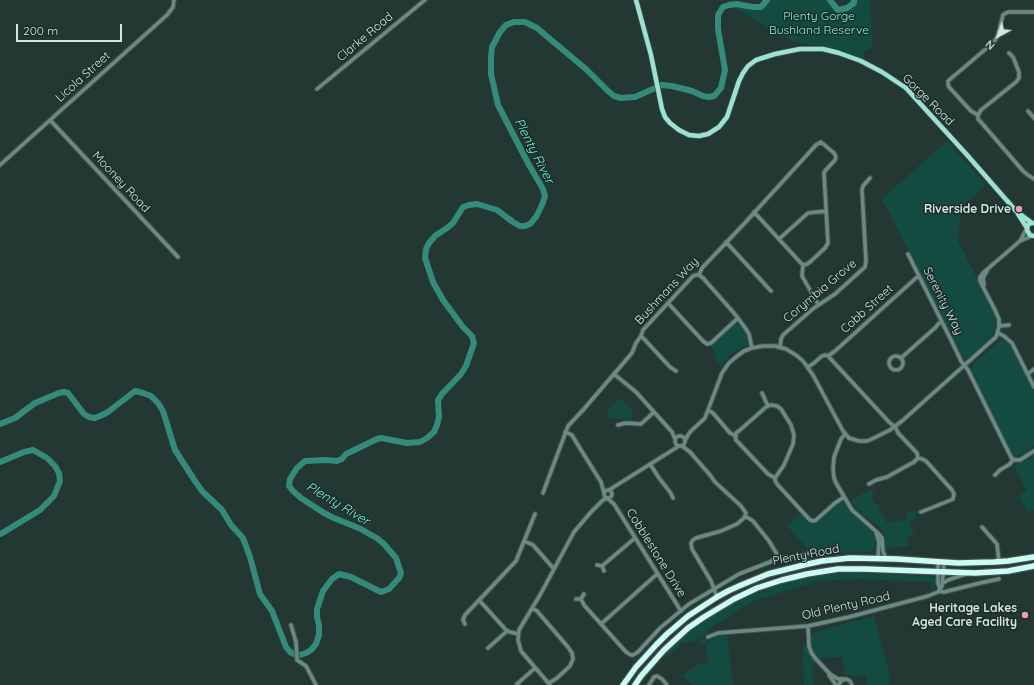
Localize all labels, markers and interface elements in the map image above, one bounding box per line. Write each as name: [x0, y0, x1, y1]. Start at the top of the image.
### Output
street label: Clarke Road: [334, 9, 396, 65]
park label: Plenty Gorge Bushland Reserve: [769, 9, 869, 37]
scale bar: [18, 16, 124, 42]
north arrow: [978, 16, 1018, 56]
text: 200 m: [23, 23, 58, 38]
text: N: [982, 37, 998, 53]
street label: Licola Street: [53, 49, 113, 105]
street label: Gorge Road: [899, 71, 957, 129]
water label: Plenty River: [511, 116, 557, 186]
street label: Mooney Road: [89, 149, 153, 215]
place label: Riverside Drive: [924, 202, 1011, 216]
marker: Riverside Drive: [1014, 204, 1024, 214]
street label: Bushmans Way: [632, 254, 702, 328]
street label: Corymbia Grove: [781, 256, 859, 326]
street label: Serenity Way: [920, 265, 966, 337]
street label: Cobb Street: [838, 282, 896, 336]
water label: Plenty River: [303, 479, 373, 529]
street label: Cobblestone Drive: [623, 506, 689, 600]
street label: Plenty Road: [772, 541, 840, 569]
street label: Old Plenty Road: [801, 589, 891, 623]
place label: Heritage Lakes Aged Care Facility: [912, 601, 1017, 629]
marker: Heritage Lakes Aged Care Facility: [1020, 610, 1030, 620]

